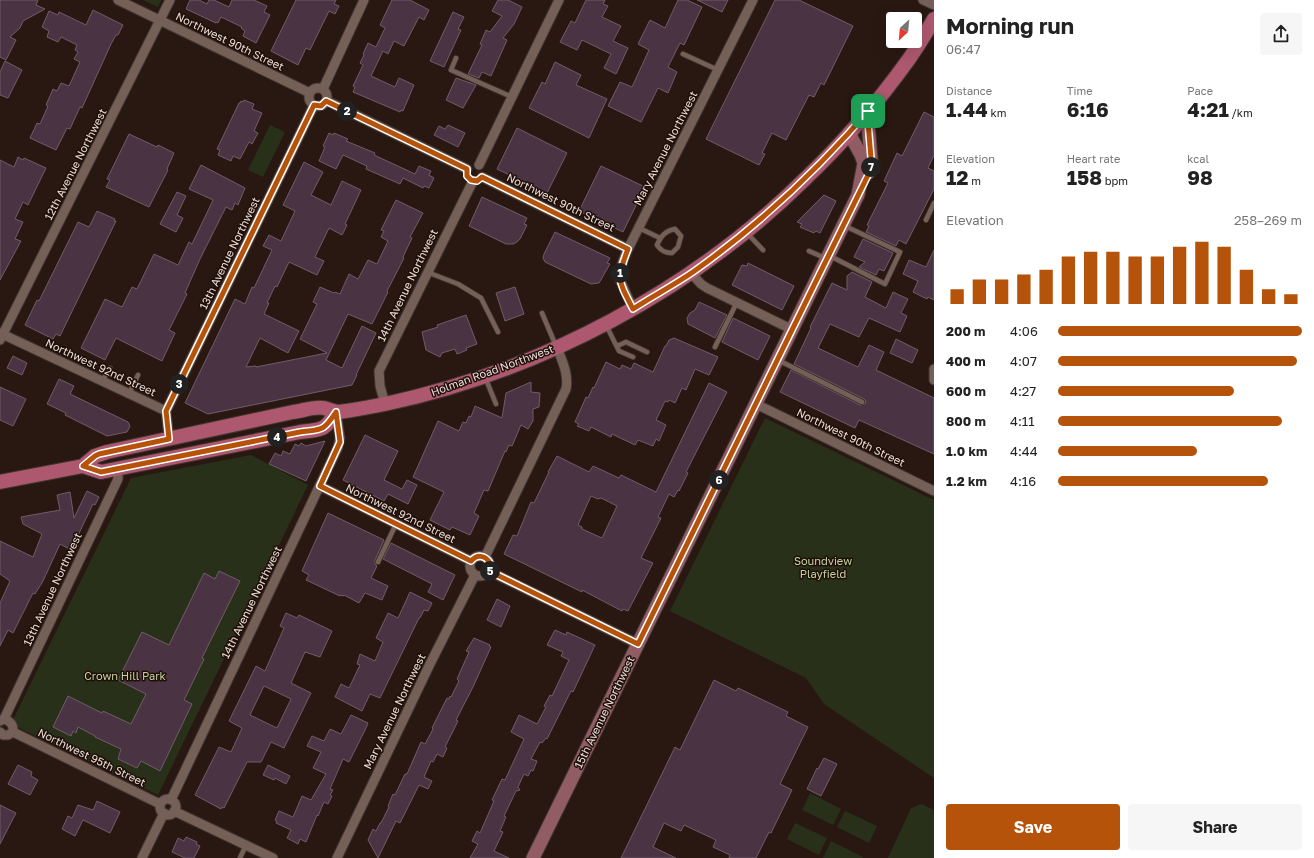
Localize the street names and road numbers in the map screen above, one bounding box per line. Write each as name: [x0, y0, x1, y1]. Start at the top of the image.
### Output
street label: Northwest 90th Street: [174, 9, 286, 73]
street label: Mary Avenue Northwest: [630, 89, 700, 207]
street label: 12th Avenue Northwest: [41, 106, 109, 222]
street label: Northwest 90th Street: [505, 170, 617, 234]
street label: 13th Avenue Northwest: [196, 195, 262, 311]
street label: 14th Avenue Northwest: [374, 227, 440, 343]
street label: Northwest 92nd Street: [44, 336, 158, 398]
street label: Holman Road Northwest: [429, 342, 555, 398]
street label: Northwest 90th Street: [795, 405, 907, 469]
street label: Northwest 92nd Street: [344, 481, 458, 545]
street label: 13th Avenue Northwest: [20, 530, 84, 648]
street label: 14th Avenue Northwest: [218, 544, 284, 660]
street label: Mary Avenue Northwest: [360, 651, 428, 771]
street label: 15th Avenue Northwest: [571, 654, 637, 770]
street label: Northwest 95th Street: [36, 725, 148, 789]

